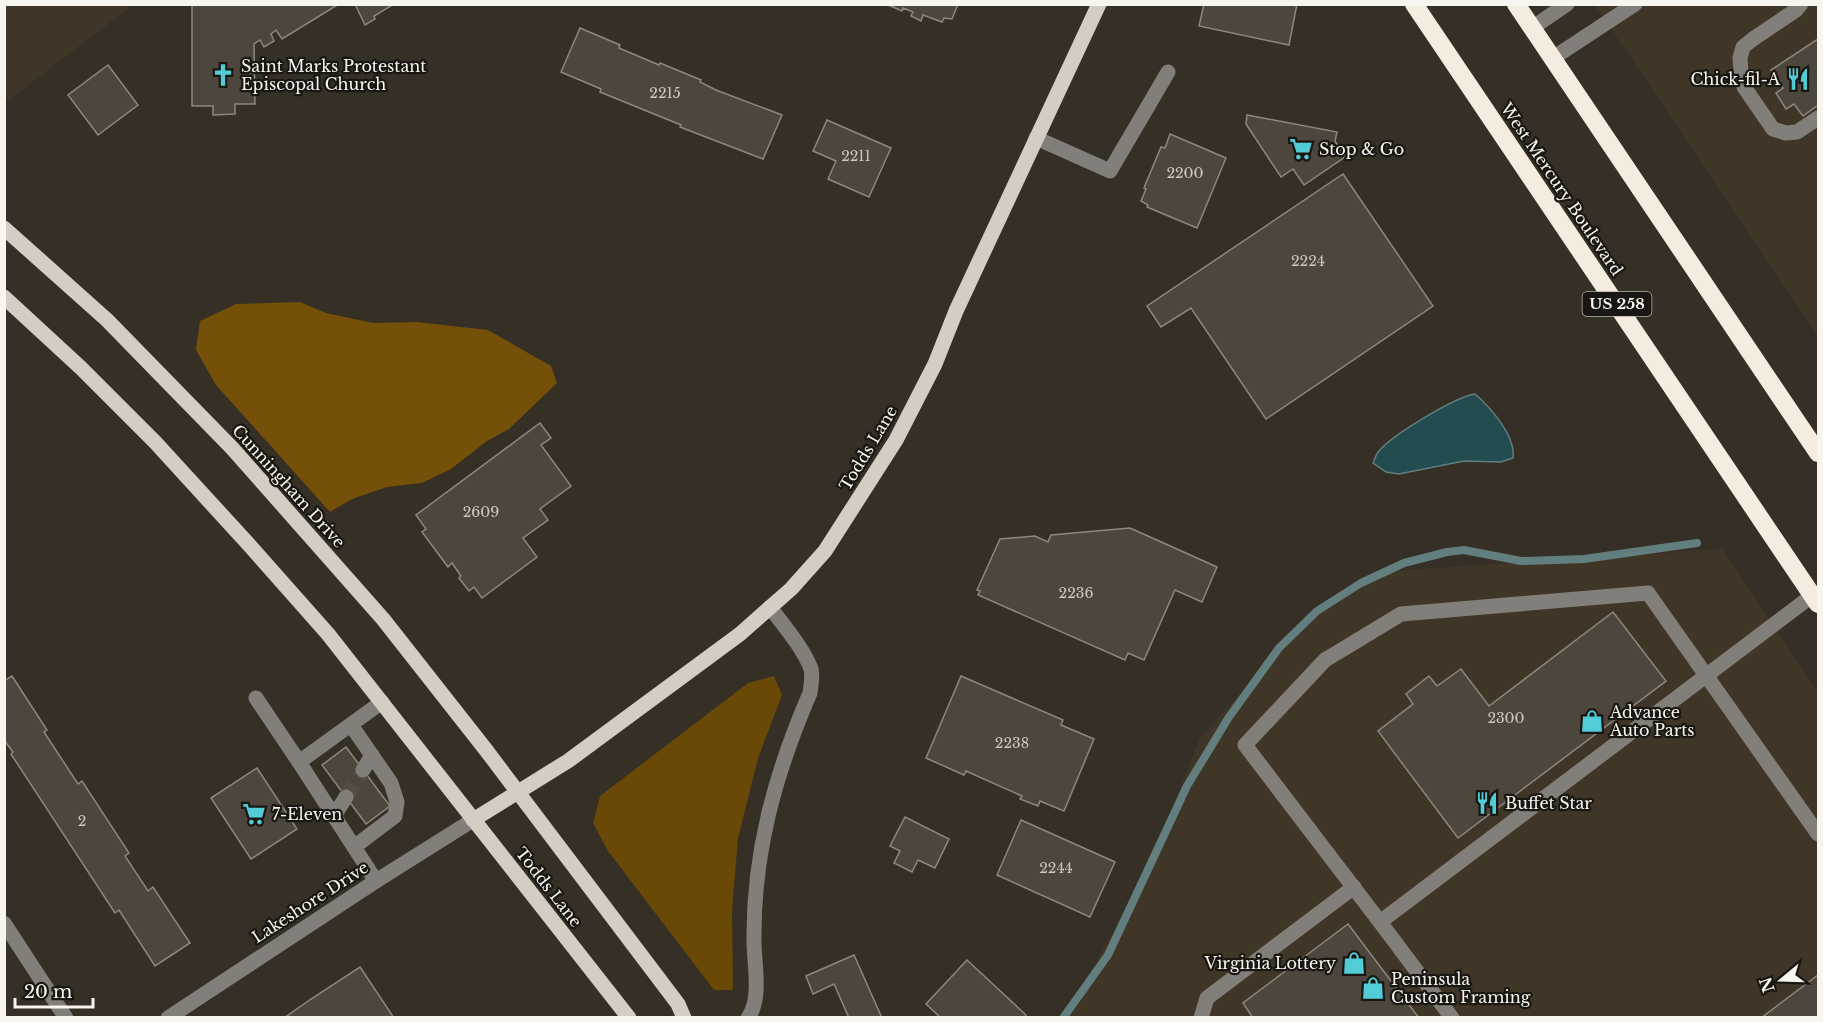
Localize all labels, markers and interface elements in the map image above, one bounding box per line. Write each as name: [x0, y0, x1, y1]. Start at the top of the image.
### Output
place label: Saint Marks Protestant Episcopal Church: [241, 56, 426, 94]
church icon: Saint Marks Protestant Episcopal Church: [210, 62, 236, 88]
restaurant icon: Chick-fil-A: [1785, 66, 1811, 92]
place label: Chick-fil-A: [1690, 69, 1781, 89]
house number: 2215: [649, 84, 681, 102]
street label: West Mercury Boulevard: [1496, 98, 1627, 279]
supermarket icon: Stop & Go: [1288, 136, 1314, 162]
place label: Stop & Go: [1319, 139, 1404, 159]
house number: 2211: [841, 147, 871, 165]
house number: 2200: [1166, 164, 1204, 182]
house number: 2224: [1291, 252, 1325, 270]
road number: US 258: [1582, 292, 1652, 316]
street label: Todds Lane: [835, 402, 901, 494]
street label: Cunningham Drive: [228, 420, 350, 552]
house number: 2609: [463, 503, 499, 521]
house number: 2236: [1059, 584, 1093, 602]
place label: Advance Auto Parts: [1609, 702, 1695, 740]
shop icon: Advance Auto Parts: [1579, 708, 1605, 734]
house number: 2300: [1487, 709, 1525, 727]
house number: 2238: [995, 734, 1029, 752]
restaurant icon: Buffet Star: [1474, 790, 1500, 816]
place label: Buffet Star: [1505, 793, 1592, 813]
supermarket icon: 7-Eleven: [241, 801, 267, 827]
place label: 7-Eleven: [272, 804, 342, 824]
house number: 2: [78, 812, 86, 830]
street label: Todds Lane: [512, 843, 586, 931]
street label: Lakeshore Drive: [248, 857, 372, 947]
house number: 2244: [1039, 859, 1073, 877]
shop icon: Virginia Lottery: [1341, 950, 1367, 976]
north arrow: [1751, 950, 1811, 1010]
place label: Virginia Lottery: [1203, 953, 1337, 973]
place label: Peninsula Custom Framing: [1391, 969, 1531, 1007]
scale bar: [15, 971, 93, 1009]
shop icon: Peninsula Custom Framing: [1360, 975, 1386, 1001]
text: N: [1755, 975, 1779, 995]
text: 20 m: [24, 981, 72, 1003]

